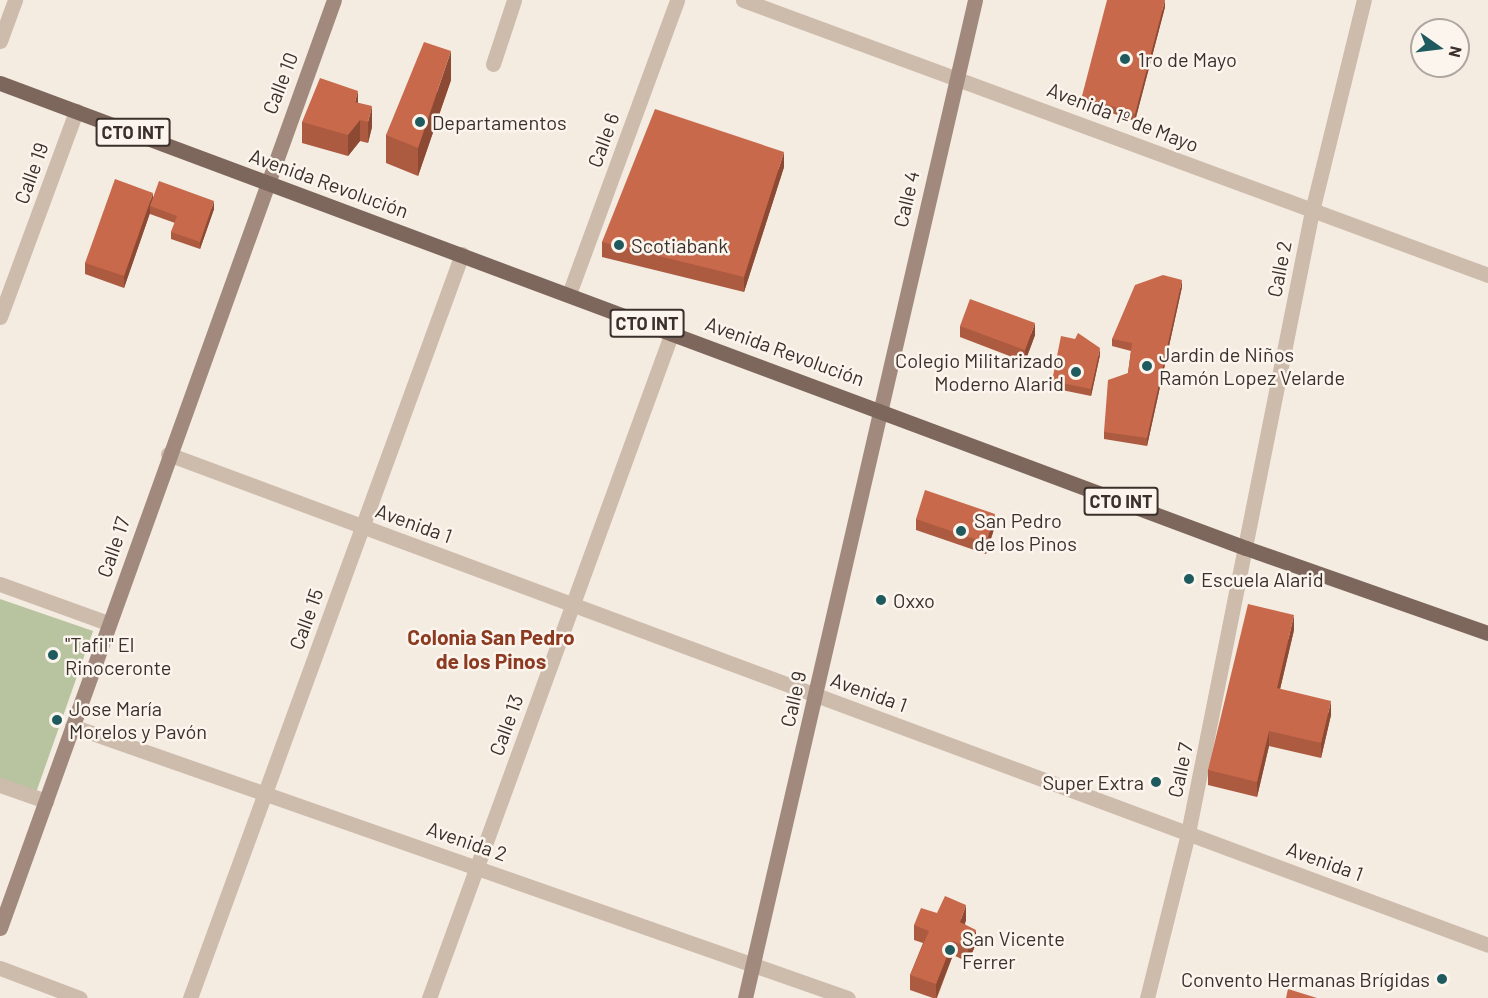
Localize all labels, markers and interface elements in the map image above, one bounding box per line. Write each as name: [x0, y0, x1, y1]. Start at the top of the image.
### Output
north arrow: [1410, 18, 1470, 78]
text: N: [1446, 45, 1467, 59]
place label: 1ro de Mayo: [1138, 47, 1237, 71]
street label: Calle 10: [257, 49, 303, 117]
marker: 1ro de Mayo: [1116, 50, 1134, 68]
street label: Avenida 1º de Mayo: [1044, 77, 1202, 157]
street label: Calle 6: [582, 109, 624, 171]
place label: Departamentos: [432, 110, 567, 134]
marker: Departamentos: [413, 115, 427, 129]
road number: CTO INT: [96, 117, 170, 147]
street label: Calle 19: [9, 139, 53, 207]
street label: Avenida Revolución: [246, 143, 412, 223]
street label: Calle 4: [888, 168, 924, 230]
place label: Scotiabank: [631, 233, 728, 257]
marker: Scotiabank: [612, 238, 626, 252]
street label: Calle 2: [1262, 239, 1296, 299]
road number: CTO INT: [610, 308, 684, 338]
street label: Avenida Revolución: [702, 311, 868, 391]
place label: Jardin de Niños Ramón Lopez Velarde: [1159, 342, 1345, 389]
place label: Colegio Militarizado Moderno Alarid: [895, 348, 1064, 395]
marker: Jardin de Niños Ramón Lopez Velarde: [1140, 359, 1154, 373]
marker: Colegio Militarizado Moderno Alarid: [1069, 365, 1083, 379]
road number: CTO INT: [1084, 486, 1158, 516]
street label: Avenida 1: [373, 498, 455, 548]
place label: San Pedro de los Pinos: [974, 508, 1077, 555]
street label: Calle 17: [91, 514, 135, 580]
marker: San Pedro de los Pinos: [952, 522, 970, 540]
place label: Escuela Alarid: [1201, 567, 1324, 591]
marker: Escuela Alarid: [1182, 572, 1196, 586]
street label: Calle 15: [284, 585, 328, 653]
place label: Oxxo: [893, 588, 935, 612]
marker: Oxxo: [874, 593, 888, 607]
district label: Colonia San Pedro de los Pinos: [407, 624, 575, 674]
place label: "Tafil" El Rinoceronte: [65, 632, 171, 679]
marker: "Tafil" El Rinoceronte: [46, 648, 60, 662]
street label: Avenida 1: [828, 667, 910, 717]
street label: Calle 9: [775, 669, 811, 729]
street label: Calle 13: [484, 691, 528, 759]
place label: Jose María Morelos y Pavón: [69, 696, 207, 743]
marker: Jose María Morelos y Pavón: [50, 713, 64, 727]
street label: Calle 7: [1162, 740, 1198, 800]
place label: Super Extra: [1042, 770, 1144, 794]
marker: Super Extra: [1149, 775, 1163, 789]
street label: Avenida 2: [424, 816, 510, 866]
street label: Avenida 1: [1284, 836, 1366, 886]
place label: San Vicente Ferrer: [962, 927, 1065, 974]
marker: San Vicente Ferrer: [943, 943, 957, 957]
place label: Convento Hermanas Brígidas: [1181, 967, 1430, 991]
marker: Convento Hermanas Brígidas: [1435, 972, 1449, 986]

